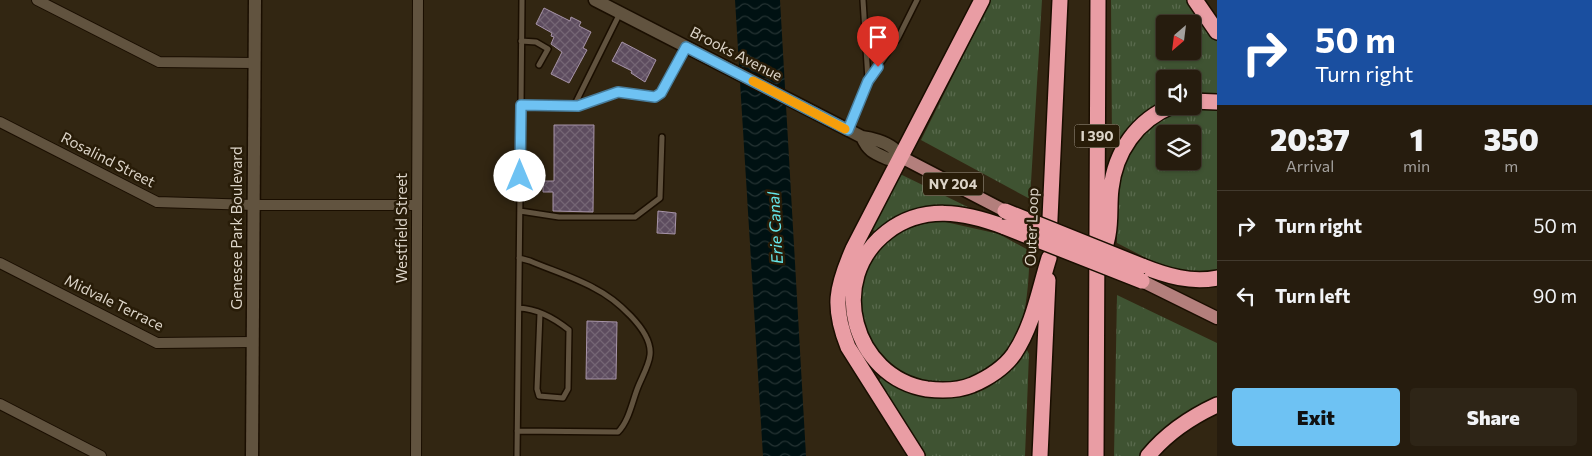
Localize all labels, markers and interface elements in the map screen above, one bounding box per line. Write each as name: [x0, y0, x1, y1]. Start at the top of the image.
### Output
north arrow: [1156, 15, 1201, 60]
map controls: [1156, 15, 1201, 170]
pin: [857, 16, 899, 67]
text: 50 m: [1315, 17, 1396, 60]
icon: right: [1232, 20, 1297, 85]
street label: Brooks Avenue: [687, 22, 786, 84]
icon: arrive: [864, 23, 892, 51]
text: Turn right: [1315, 60, 1413, 87]
button: sound: [1156, 70, 1201, 115]
text: 20:37: [1270, 120, 1350, 157]
text: 1: [1410, 120, 1424, 157]
text: 350: [1483, 120, 1539, 157]
road number: I 390: [1074, 124, 1120, 148]
button: layers: [1156, 125, 1201, 170]
street label: Rosalind Street: [58, 128, 159, 191]
street label: Genesee Park Boulevard: [227, 146, 245, 310]
position arrow: [493, 149, 545, 201]
text: Arrival: [1286, 156, 1334, 175]
text: min: [1403, 156, 1430, 175]
text: m: [1504, 156, 1518, 175]
road number: NY 204: [923, 172, 983, 195]
street label: Westfield Street: [392, 173, 410, 283]
street label: Outer Loop: [1021, 187, 1041, 267]
water label: Erie Canal: [763, 190, 786, 265]
icon: right: [1232, 212, 1260, 240]
text: Turn right: [1275, 214, 1362, 237]
text: 50 m: [1533, 214, 1577, 237]
street label: Midvale Terrace: [62, 270, 167, 334]
icon: left: [1232, 282, 1260, 310]
text: Turn left: [1275, 284, 1350, 307]
text: 90 m: [1533, 284, 1577, 307]
button: Exit: [1232, 388, 1400, 446]
button: Share: [1410, 388, 1577, 446]

